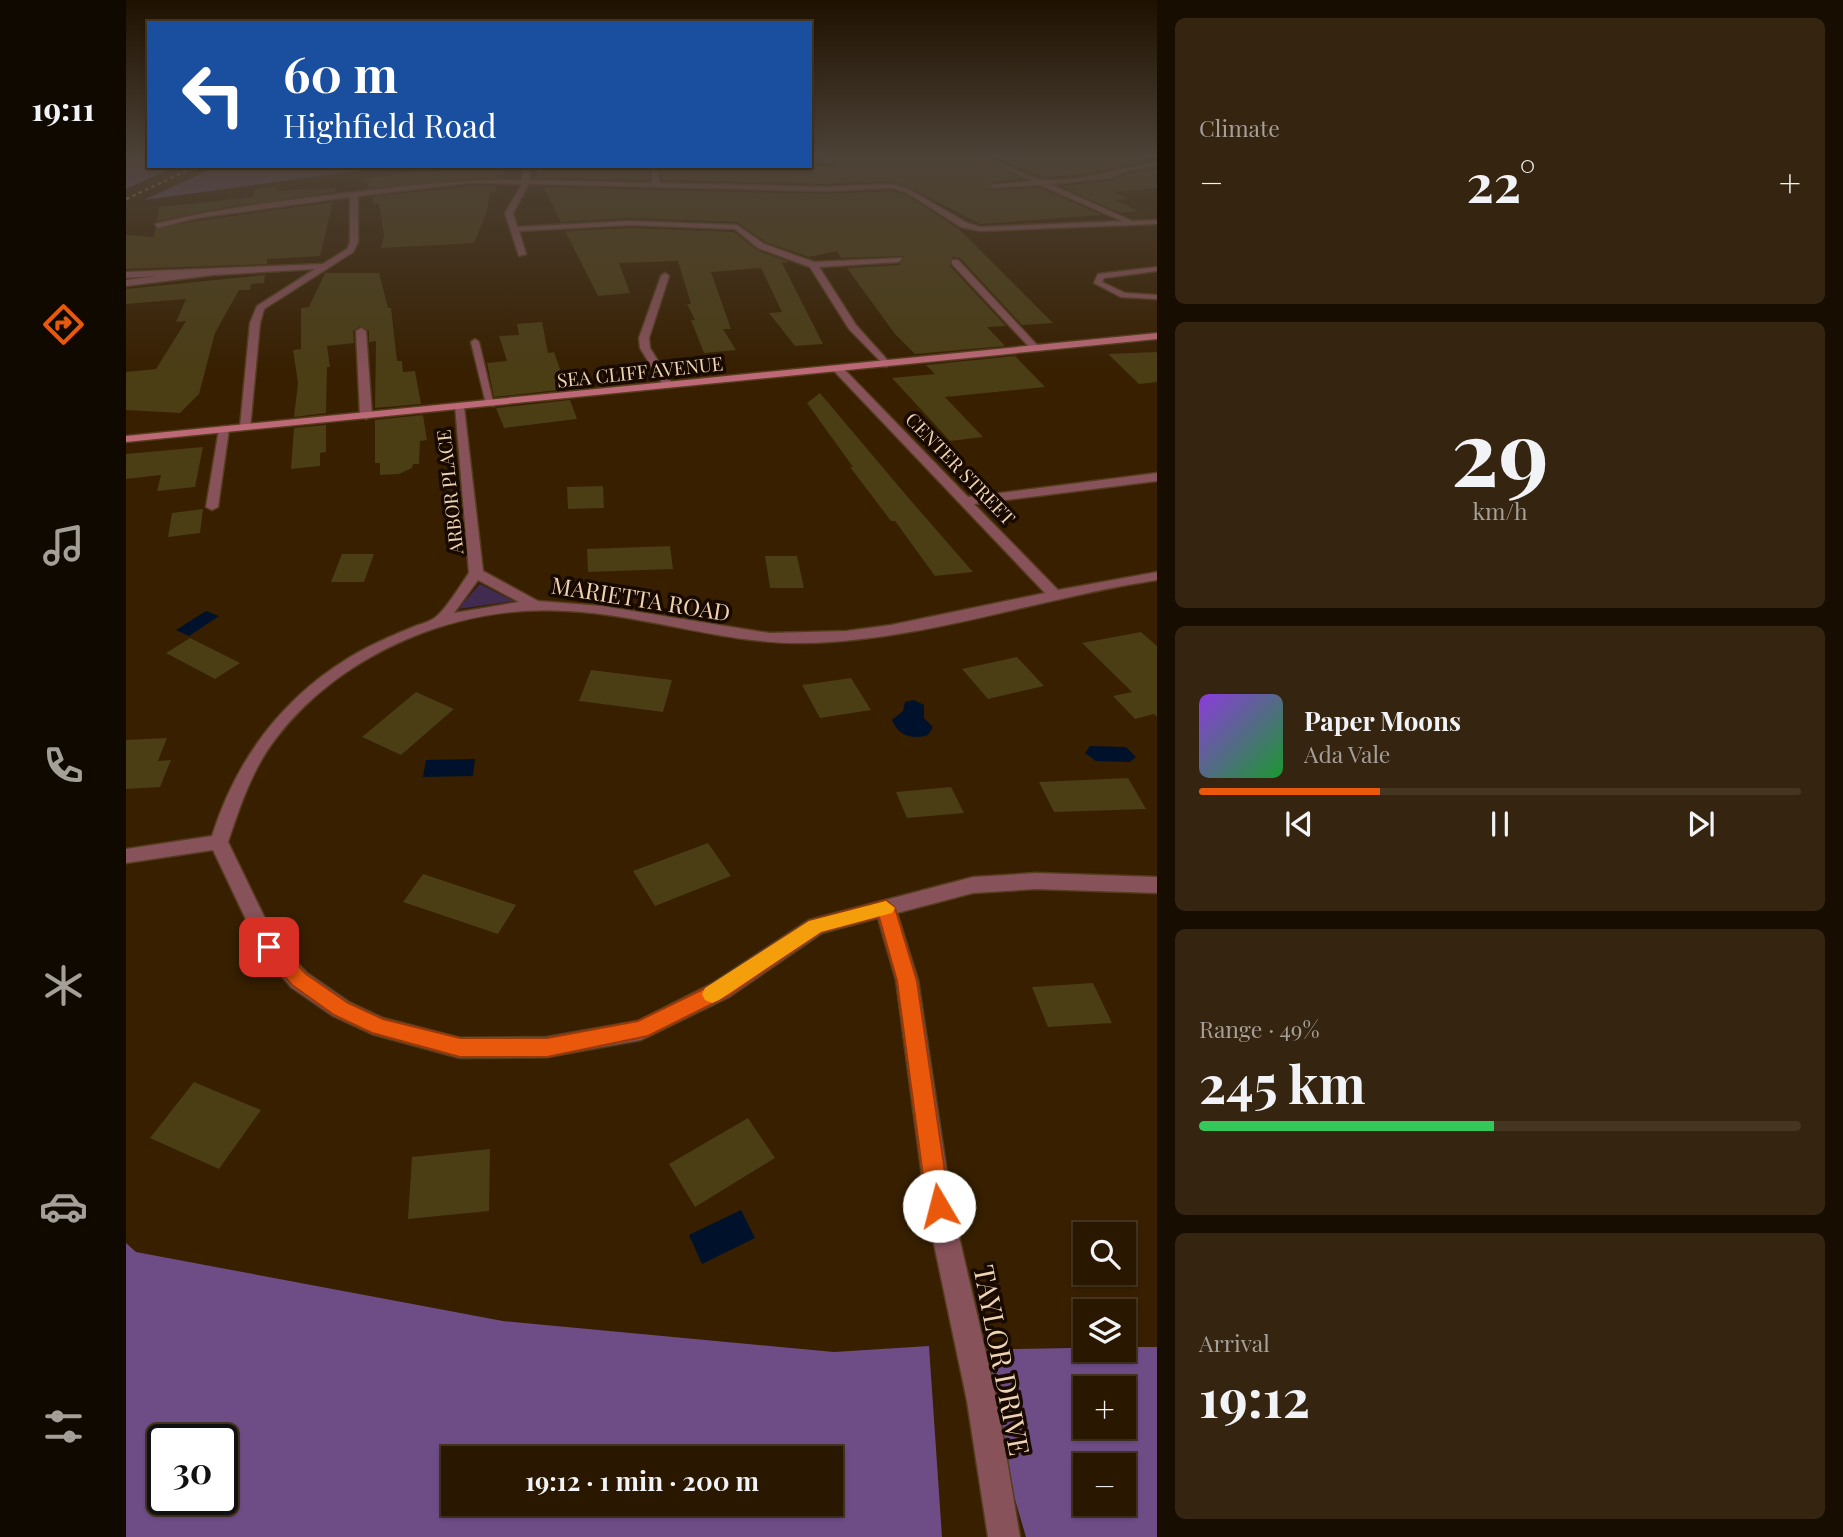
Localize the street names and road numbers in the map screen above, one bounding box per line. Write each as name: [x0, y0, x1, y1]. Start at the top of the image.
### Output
street label: SEA CLIFF AVENUE: [556, 349, 724, 393]
street label: CENTER STREET: [900, 406, 1022, 530]
street label: ARBOR PLACE: [430, 428, 469, 557]
street label: MARIETTA ROAD: [549, 569, 733, 627]
street label: TAYLOR DRIVE: [966, 1262, 1040, 1458]

